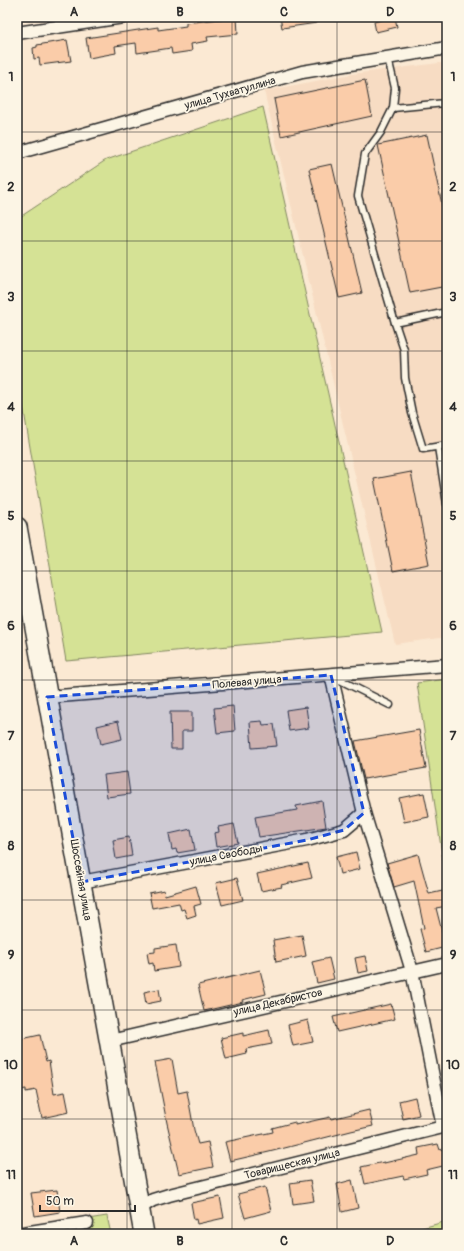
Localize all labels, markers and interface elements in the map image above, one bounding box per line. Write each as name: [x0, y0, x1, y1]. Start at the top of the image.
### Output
text: A: [70, 4, 79, 20]
text: B: [176, 4, 184, 20]
text: C: [280, 4, 288, 20]
text: D: [386, 4, 394, 20]
text: 1: [8, 69, 14, 85]
text: 1: [450, 69, 456, 85]
street label: улица Тухватуллина: [182, 74, 277, 112]
text: 2: [7, 179, 15, 195]
text: 2: [449, 179, 457, 195]
text: 3: [7, 289, 15, 305]
text: 3: [449, 289, 457, 305]
text: 4: [7, 399, 15, 415]
text: 4: [449, 399, 457, 415]
text: 5: [7, 508, 15, 524]
text: 5: [449, 508, 457, 524]
text: 6: [7, 618, 15, 634]
text: 6: [449, 618, 457, 634]
street label: Полевая улица: [212, 673, 282, 691]
text: 7: [8, 728, 15, 744]
text: 7: [450, 728, 457, 744]
text: 8: [8, 838, 15, 854]
street label: Шоссейная улица: [67, 838, 95, 922]
text: 8: [450, 838, 457, 854]
street label: улица Свободы: [188, 842, 263, 869]
text: 9: [8, 947, 15, 963]
text: 9: [450, 947, 457, 963]
street label: улица Декабристов: [231, 985, 324, 1019]
text: 10: [4, 1057, 18, 1073]
text: 10: [446, 1057, 460, 1073]
street label: Товарищеская улица: [243, 1146, 341, 1182]
text: 11: [6, 1167, 16, 1183]
text: 11: [448, 1167, 458, 1183]
scale bar: [40, 1187, 135, 1213]
text: 50 m: [46, 1194, 74, 1209]
text: A: [70, 1233, 79, 1249]
text: B: [176, 1233, 184, 1249]
text: C: [280, 1233, 288, 1249]
text: D: [386, 1233, 394, 1249]

